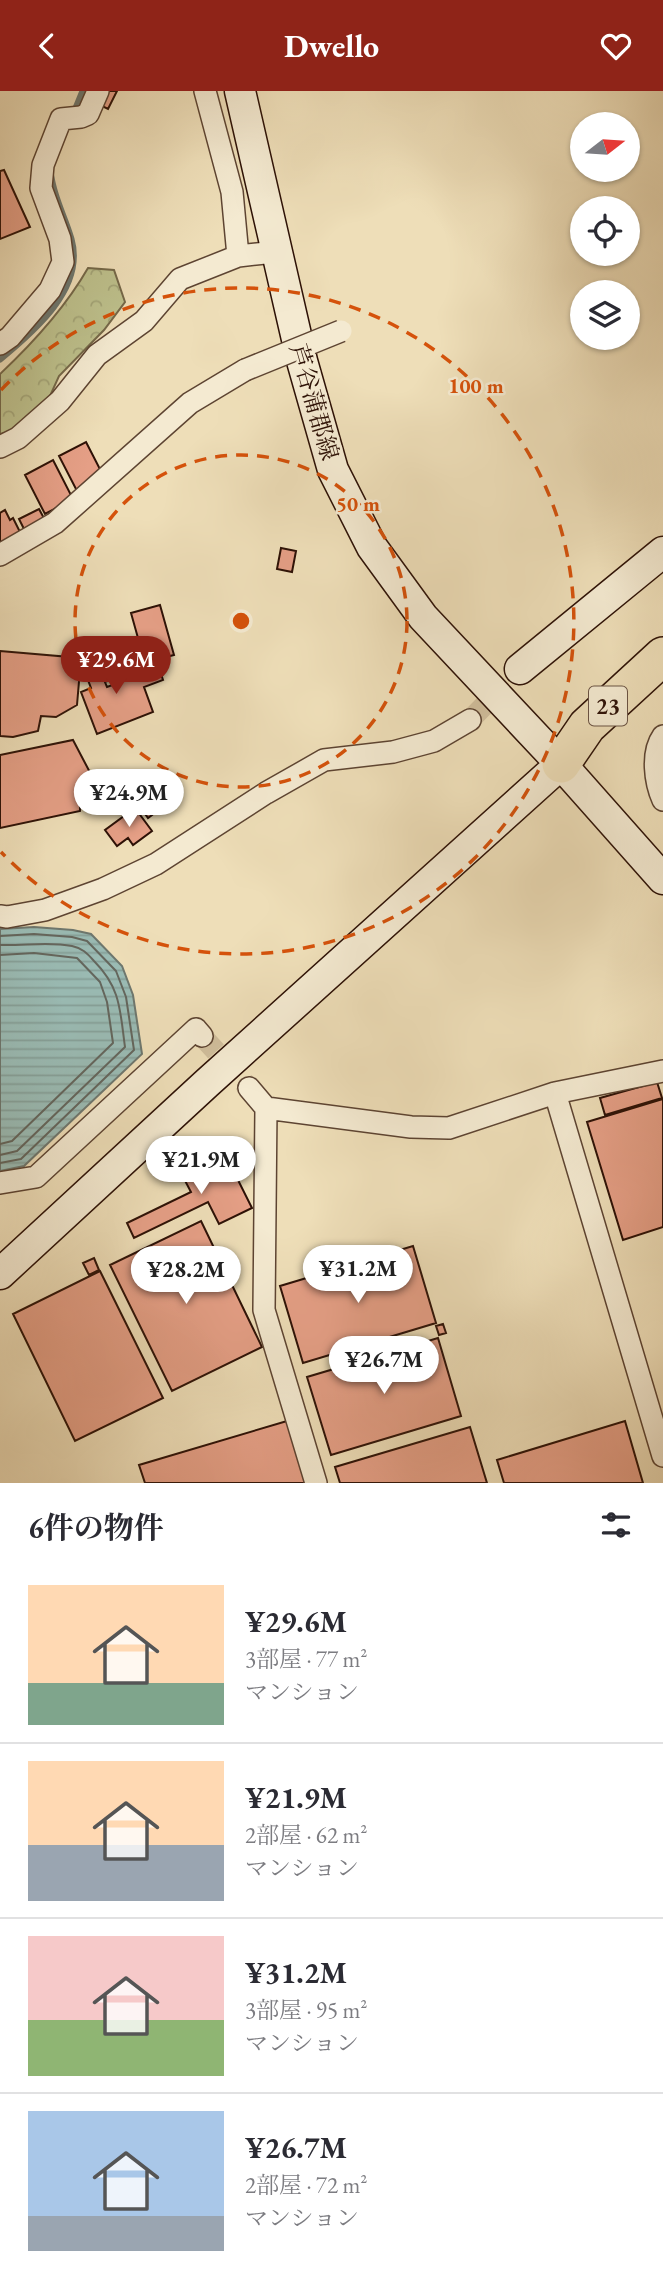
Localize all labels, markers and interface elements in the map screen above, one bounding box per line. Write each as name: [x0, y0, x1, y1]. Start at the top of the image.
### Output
text: Dwello: [284, 25, 379, 67]
icon: back: [28, 27, 66, 65]
icon: heart: [597, 27, 635, 65]
north arrow: [570, 112, 640, 182]
map controls: [570, 112, 640, 350]
button: locate: [570, 196, 640, 266]
button: layers: [570, 280, 640, 350]
street label: 芦谷蒲郡線: [283, 340, 346, 464]
text: 100 m: [448, 372, 504, 399]
text: 50 m: [336, 490, 380, 517]
centre of rings: [229, 609, 253, 633]
pin: ¥29.6M: [59, 637, 173, 696]
text: ¥29.6M: [77, 644, 155, 674]
road number: 23: [589, 687, 627, 726]
pin: ¥24.9M: [72, 769, 186, 829]
text: ¥24.9M: [90, 777, 168, 807]
pin: ¥21.9M: [144, 1137, 258, 1196]
text: ¥21.9M: [162, 1144, 240, 1174]
pin: ¥31.2M: [301, 1245, 415, 1305]
pin: ¥28.2M: [129, 1247, 243, 1306]
text: ¥31.2M: [319, 1253, 397, 1283]
text: ¥28.2M: [147, 1254, 225, 1284]
pin: ¥26.7M: [327, 1337, 441, 1396]
text: ¥26.7M: [345, 1344, 423, 1374]
icon: filters: [597, 1506, 635, 1544]
text: 6件の物件: [28, 1508, 164, 1547]
text: ¥29.6M: [245, 1602, 347, 1641]
icon: home: [84, 1613, 168, 1697]
text: 3部屋 · 77 m²: [245, 1644, 367, 1674]
text: マンション: [245, 1677, 359, 1707]
text: ¥21.9M: [245, 1778, 347, 1817]
icon: home: [84, 1789, 168, 1873]
text: 2部屋 · 62 m²: [245, 1820, 367, 1850]
text: マンション: [245, 1853, 359, 1883]
text: ¥31.2M: [245, 1953, 347, 1992]
icon: home: [84, 1964, 168, 2048]
text: 3部屋 · 95 m²: [245, 1995, 367, 2025]
text: マンション: [245, 2028, 359, 2058]
text: ¥26.7M: [245, 2128, 347, 2167]
icon: home: [84, 2139, 168, 2223]
text: 2部屋 · 72 m²: [245, 2170, 367, 2200]
text: マンション: [245, 2203, 359, 2233]

